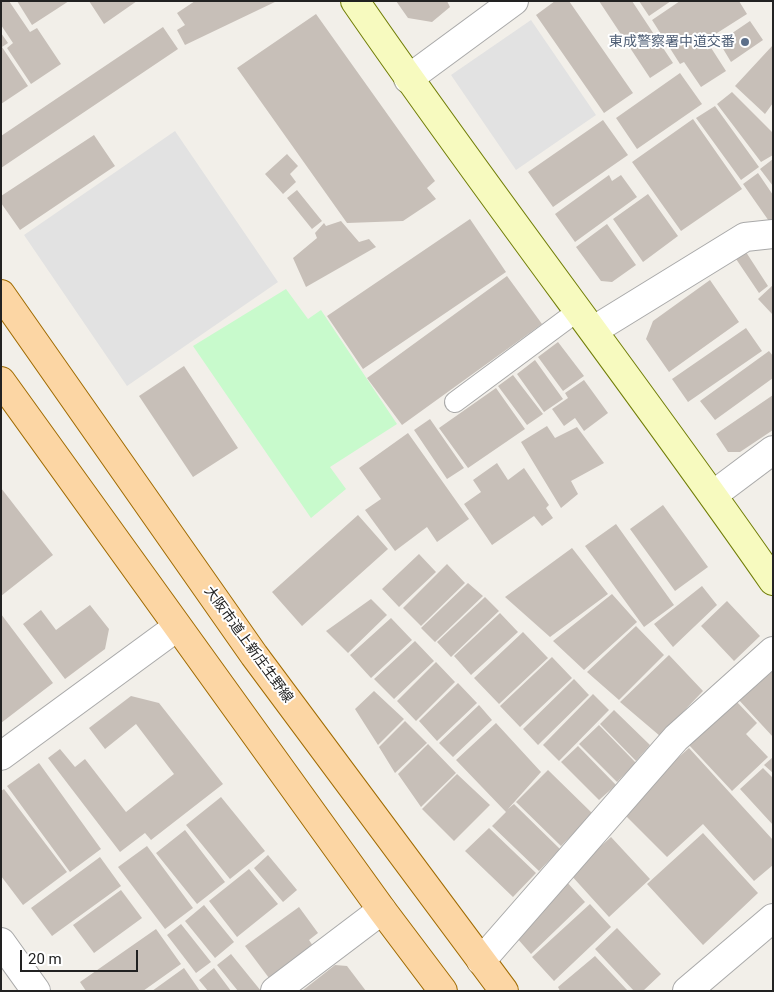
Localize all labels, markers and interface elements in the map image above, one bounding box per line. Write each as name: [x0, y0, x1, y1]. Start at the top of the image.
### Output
place label: 東成警察署中道交番: [609, 34, 735, 50]
marker: 東成警察署中道交番: [739, 36, 751, 48]
street label: 大阪市道上新庄生野線: [200, 583, 296, 707]
scale bar: [22, 940, 140, 972]
text: 20 m: [28, 950, 62, 968]

